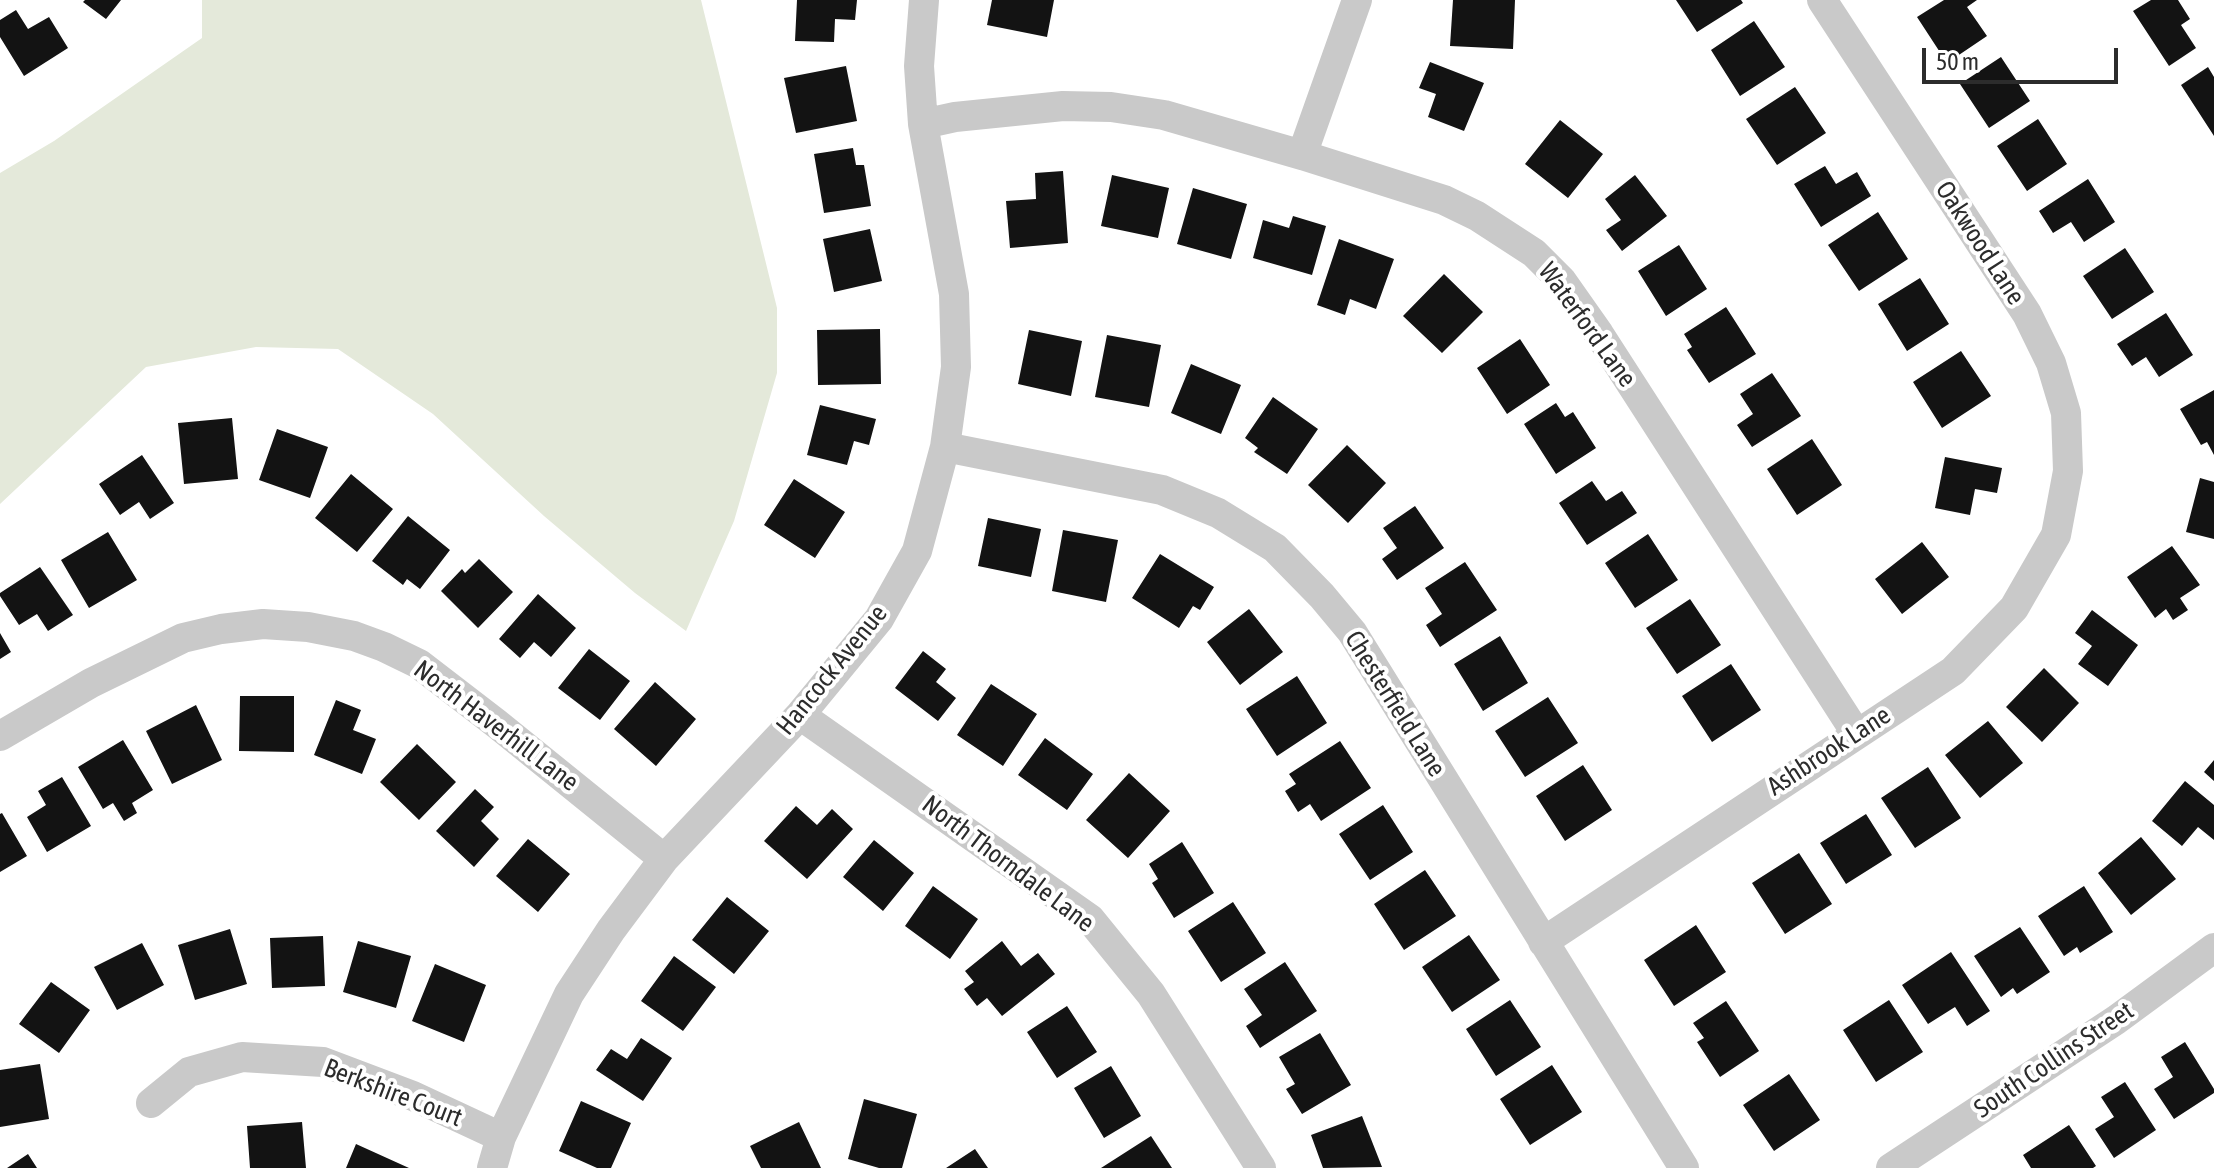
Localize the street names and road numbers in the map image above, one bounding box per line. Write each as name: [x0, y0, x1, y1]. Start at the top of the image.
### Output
street label: Oakwood Lane: [1929, 175, 2031, 311]
street label: Waterford Lane: [1531, 257, 1643, 393]
street label: Hancock Avenue: [770, 599, 894, 741]
street label: Chesterfield Lane: [1338, 625, 1452, 783]
street label: North Haverhill Lane: [407, 654, 585, 798]
street label: Ashbrook Lane: [1762, 700, 1896, 802]
street label: North Thorndale Lane: [916, 789, 1100, 939]
street label: South Collins Street: [1968, 995, 2140, 1125]
street label: Berkshire Court: [320, 1052, 466, 1134]

